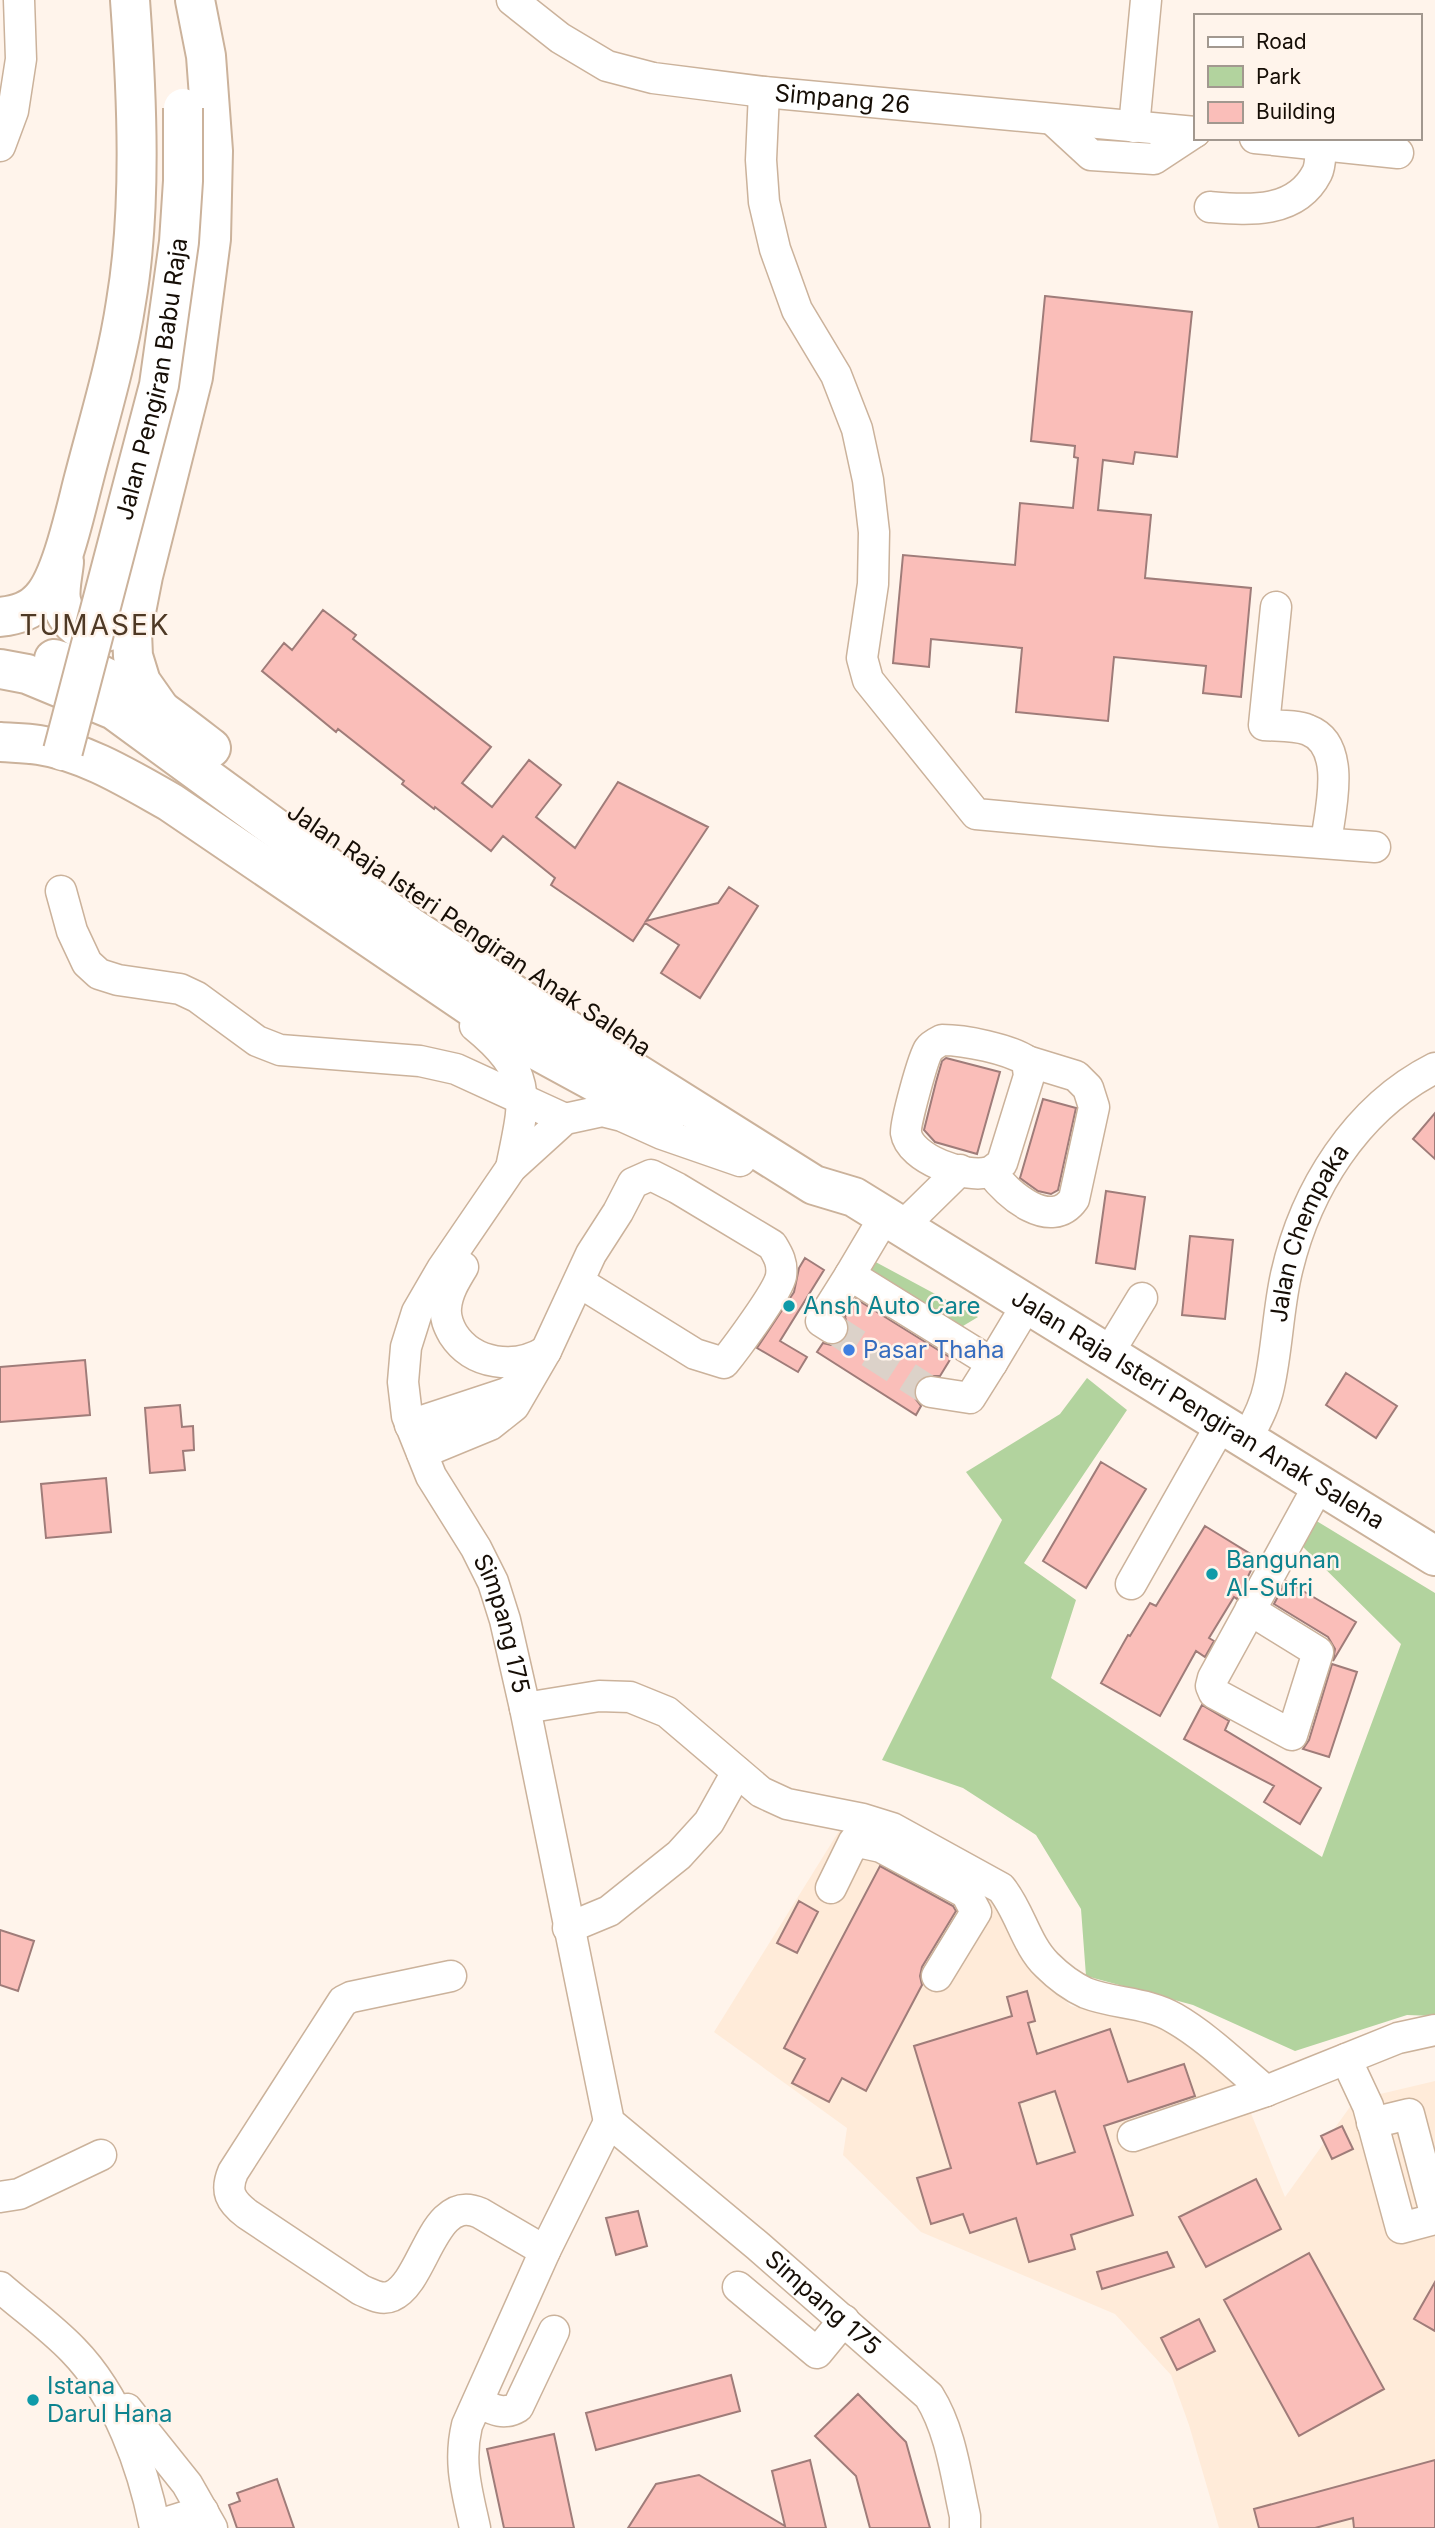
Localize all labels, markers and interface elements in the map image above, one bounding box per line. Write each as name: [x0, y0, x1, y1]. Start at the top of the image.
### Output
legend: [1194, 14, 1421, 140]
text: Road: [1256, 29, 1307, 54]
text: Park: [1256, 64, 1301, 89]
street label: Simpang 26: [773, 78, 911, 119]
text: Building: [1256, 99, 1336, 124]
street label: Jalan Pengiran Babu Raja: [109, 236, 193, 523]
district label: TUMASEK: [19, 608, 171, 642]
street label: Jalan Raja Isteri Pengiran Anak Saleha: [282, 797, 657, 1063]
street label: Jalan Chempaka: [1264, 1138, 1355, 1324]
street label: Jalan Raja Isteri Pengiran Anak Saleha: [1006, 1283, 1390, 1535]
place label: Ansh Auto Care: [803, 1291, 981, 1320]
marker: Ansh Auto Care: [781, 1298, 797, 1314]
place label: Pasar Thaha: [863, 1335, 1005, 1364]
marker: Pasar Thaha: [841, 1342, 857, 1358]
place label: Bangunan Al-Sufri: [1226, 1545, 1340, 1602]
street label: Simpang 175: [467, 1549, 536, 1696]
marker: Bangunan Al-Sufri: [1204, 1566, 1220, 1582]
street label: Simpang 175: [759, 2244, 887, 2361]
place label: Istana Darul Hana: [47, 2371, 173, 2428]
marker: Istana Darul Hana: [25, 2392, 41, 2408]

